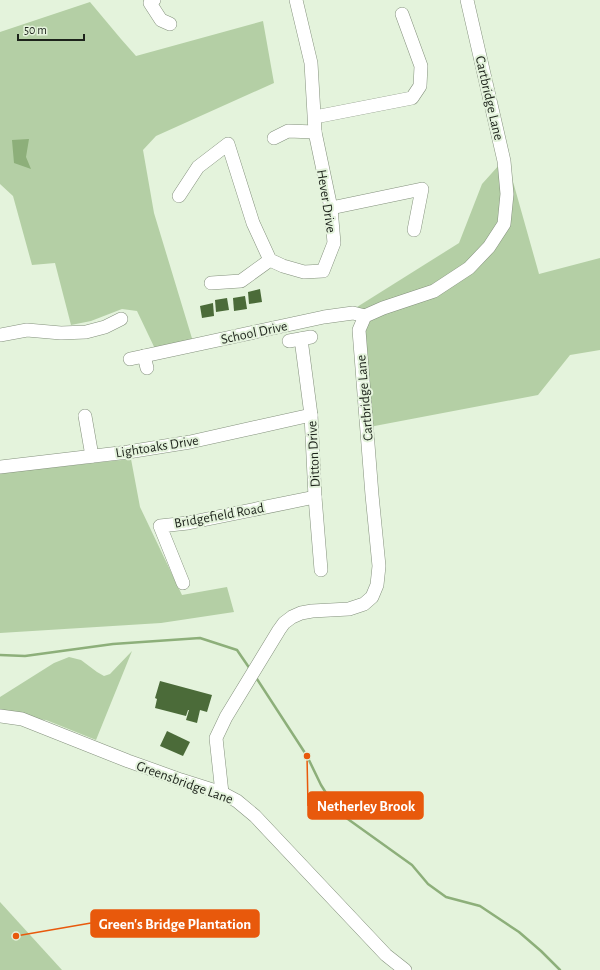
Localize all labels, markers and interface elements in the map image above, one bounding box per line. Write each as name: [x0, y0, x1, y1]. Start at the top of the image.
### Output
scale bar: [18, 16, 84, 42]
text: 50 m: [24, 24, 47, 36]
street label: Cartbridge Lane: [473, 55, 506, 142]
street label: Hever Drive: [314, 169, 338, 234]
street label: School Drive: [220, 319, 289, 347]
street label: Cartbridge Lane: [354, 354, 376, 441]
street label: Ditton Drive: [305, 420, 323, 488]
street label: Lightoaks Drive: [115, 434, 200, 460]
street label: Bridgefield Road: [173, 501, 265, 531]
street label: Greensbridge Lane: [135, 759, 235, 807]
callout: Netherley Brook: [308, 792, 423, 819]
text: Netherley Brook: [317, 799, 416, 814]
callout: Green's Bridge Plantation: [91, 910, 259, 937]
text: Green's Bridge Plantation: [99, 917, 251, 932]

